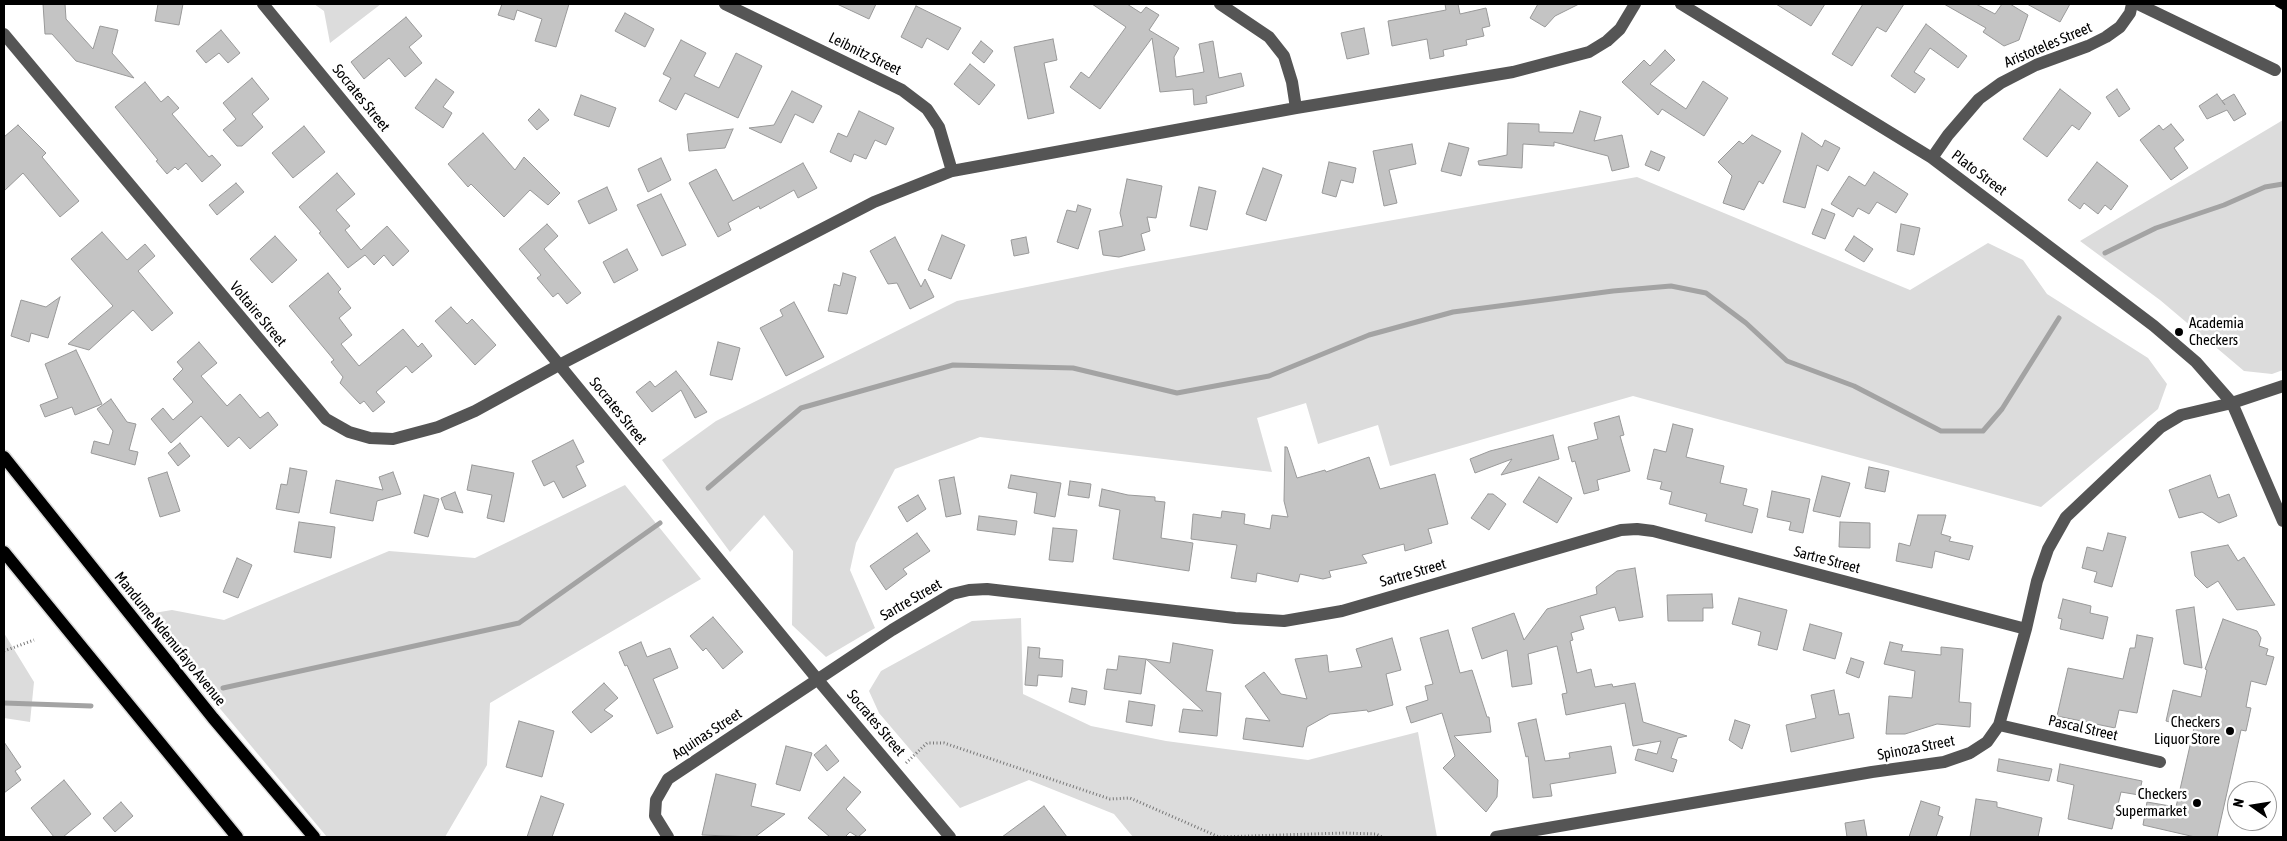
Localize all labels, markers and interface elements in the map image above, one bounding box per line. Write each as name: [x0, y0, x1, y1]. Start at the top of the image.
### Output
street label: Aristoteles Street: [2001, 18, 2095, 72]
street label: Leibnitz Street: [826, 29, 904, 79]
street label: Socrates Street: [328, 61, 394, 135]
street label: Plato Street: [1948, 146, 2010, 200]
street label: Voltaire Street: [226, 278, 290, 350]
place label: Academia Checkers: [2189, 314, 2244, 349]
marker: Academia Checkers: [2173, 326, 2185, 338]
street label: Socrates Street: [585, 374, 651, 448]
street label: Sartre Street: [1792, 542, 1862, 578]
street label: Sartre Street: [1378, 555, 1448, 591]
street label: Mandume Ndemufayo Avenue: [110, 568, 230, 710]
street label: Sartre Street: [877, 575, 945, 625]
street label: Socrates Street: [843, 686, 909, 760]
street label: Aquinas Street: [669, 705, 745, 763]
street label: Pascal Street: [2046, 711, 2120, 745]
place label: Checkers Liquor Store: [2154, 713, 2220, 748]
marker: Checkers Liquor Store: [2224, 725, 2236, 737]
street label: Spinoza Street: [1876, 732, 1956, 764]
north arrow: [2227, 781, 2277, 831]
place label: Checkers Supermarket: [2115, 785, 2187, 820]
marker: Checkers Supermarket: [2191, 797, 2203, 809]
text: N: [2230, 797, 2247, 809]

